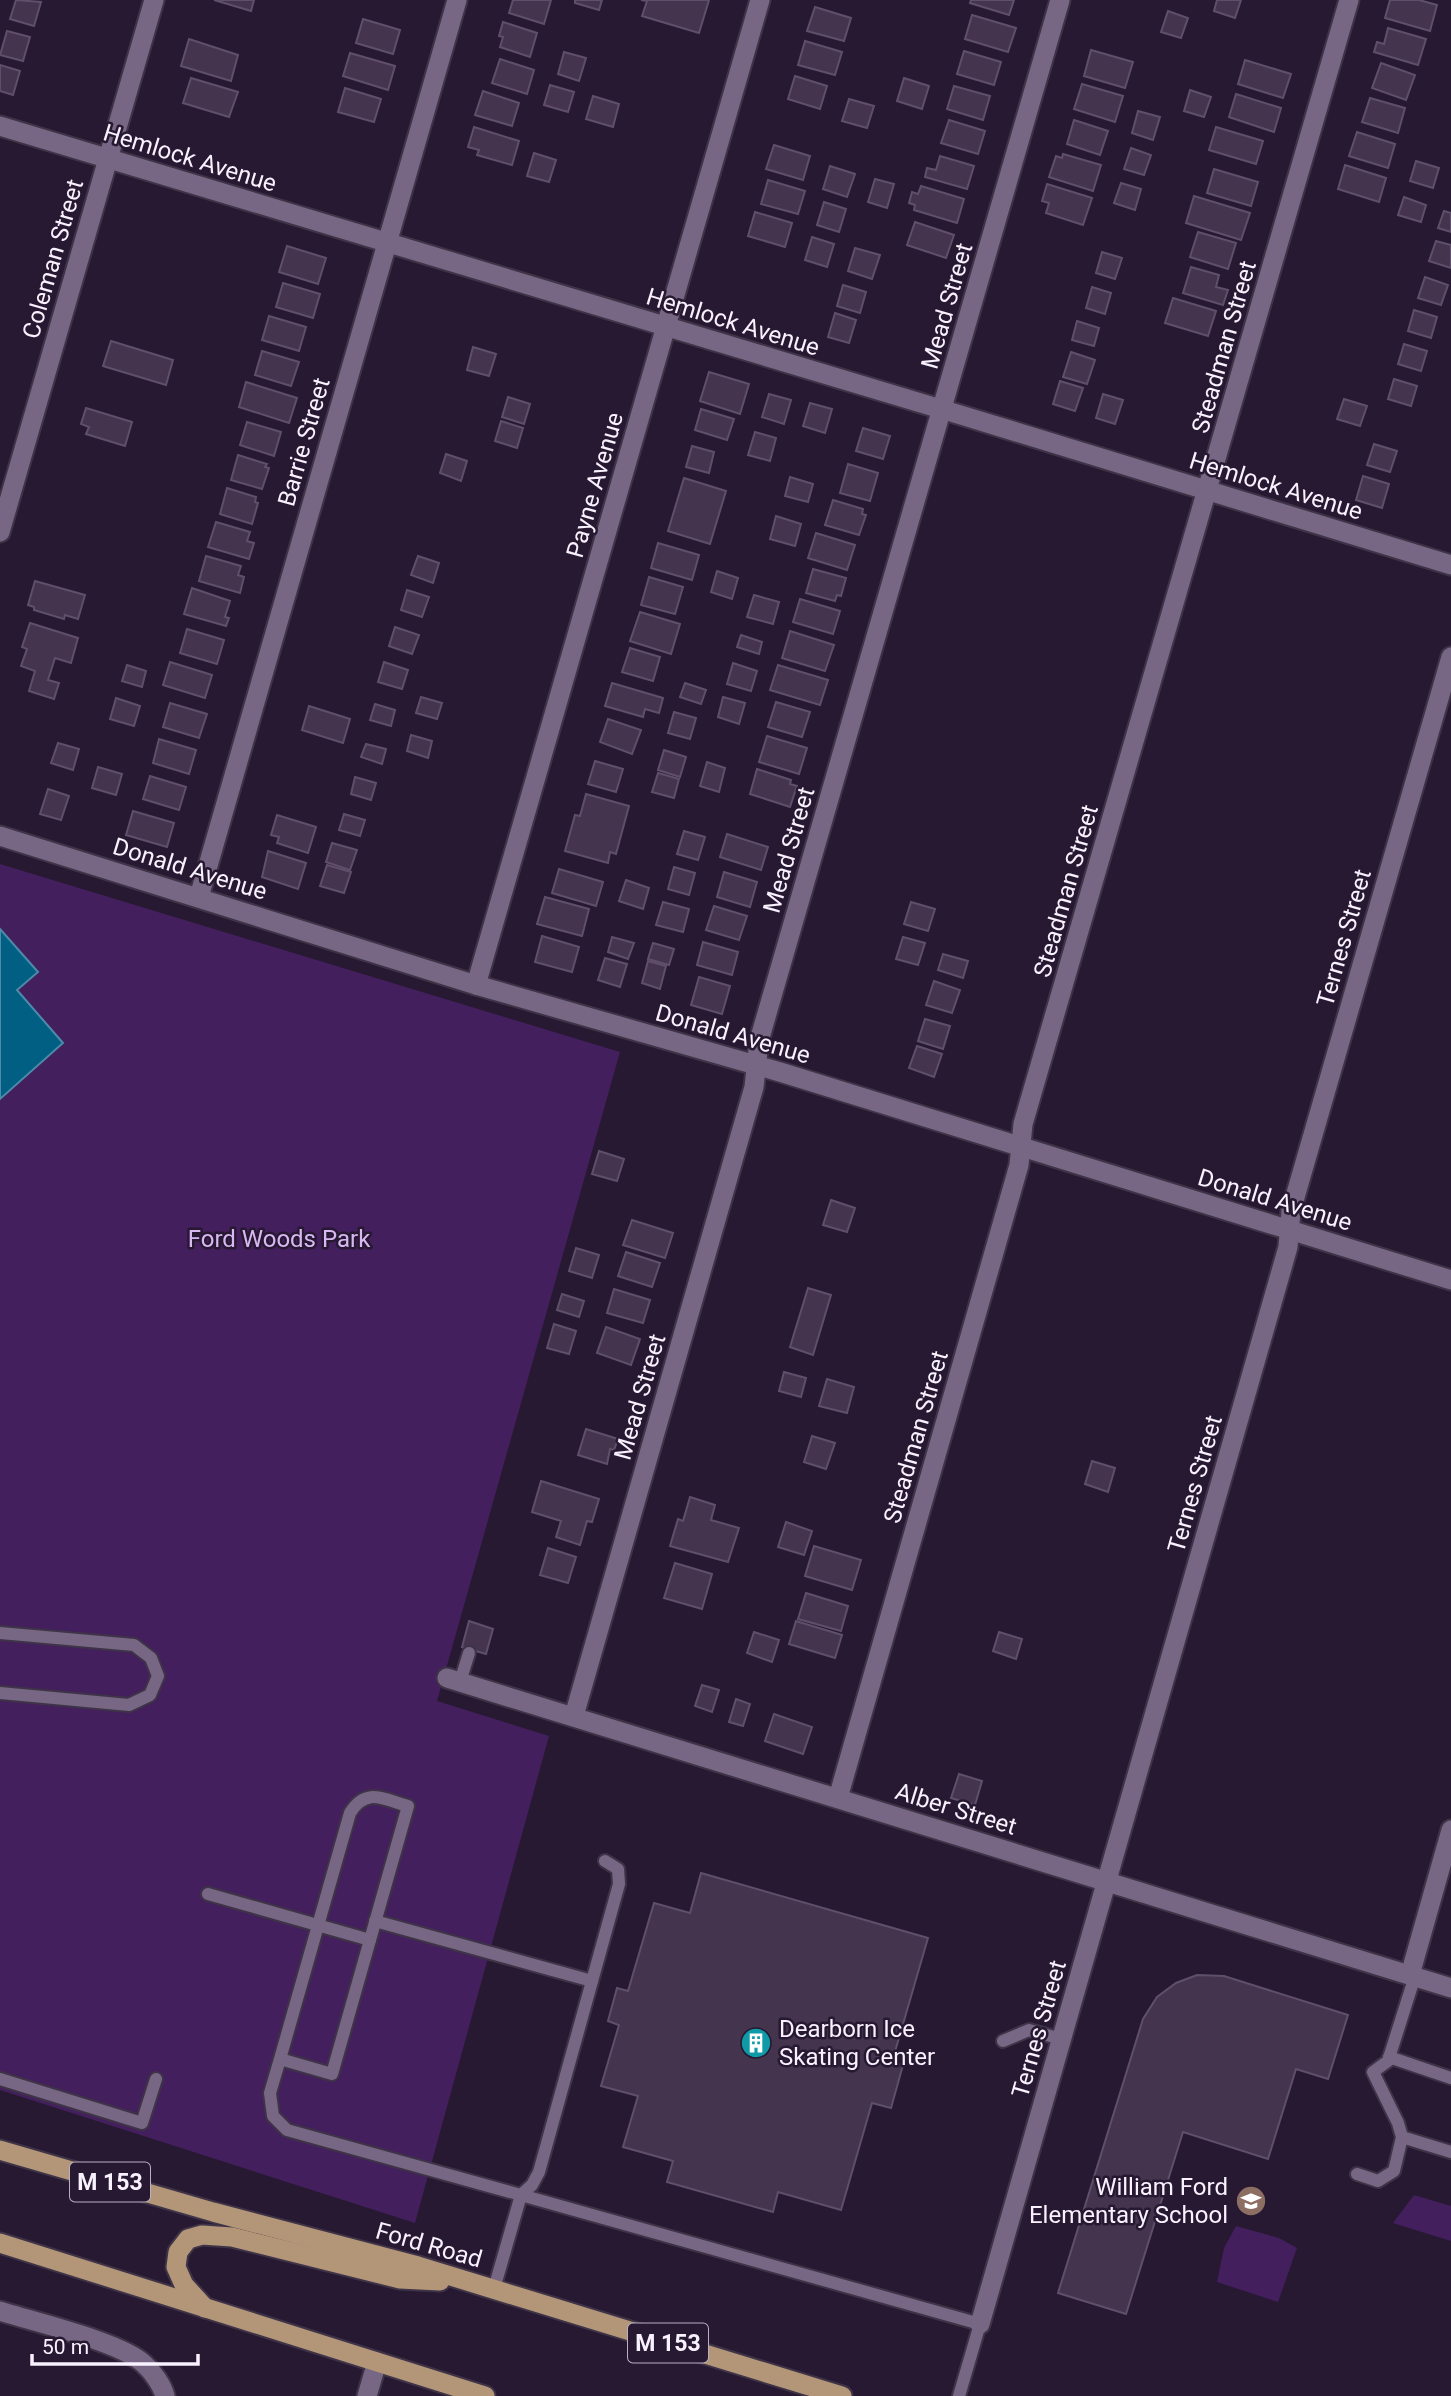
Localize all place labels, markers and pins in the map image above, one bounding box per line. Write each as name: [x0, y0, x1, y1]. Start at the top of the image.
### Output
place label: Dearborn Ice Skating Center: [779, 2015, 935, 2071]
building icon: Dearborn Ice Skating Center: [739, 2026, 773, 2060]
place label: William Ford Elementary School: [1029, 2173, 1228, 2229]
school or university icon: William Ford Elementary School: [1234, 2184, 1268, 2218]

